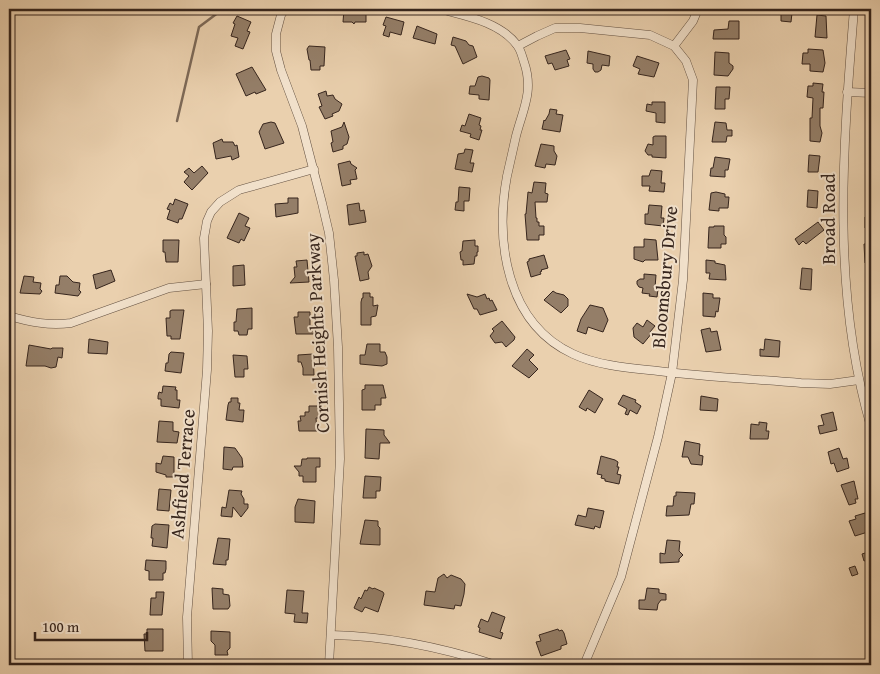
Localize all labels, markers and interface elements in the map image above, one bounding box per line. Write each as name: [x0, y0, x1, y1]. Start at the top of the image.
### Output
street label: Broad Road: [814, 173, 842, 265]
street label: Bloomsbury Drive: [644, 205, 684, 349]
street label: Cornish Heights Parkway: [298, 232, 336, 434]
street label: Ashfield Terrace: [162, 408, 202, 540]
scale bar: [35, 609, 148, 641]
text: 100 m: [42, 616, 80, 637]

